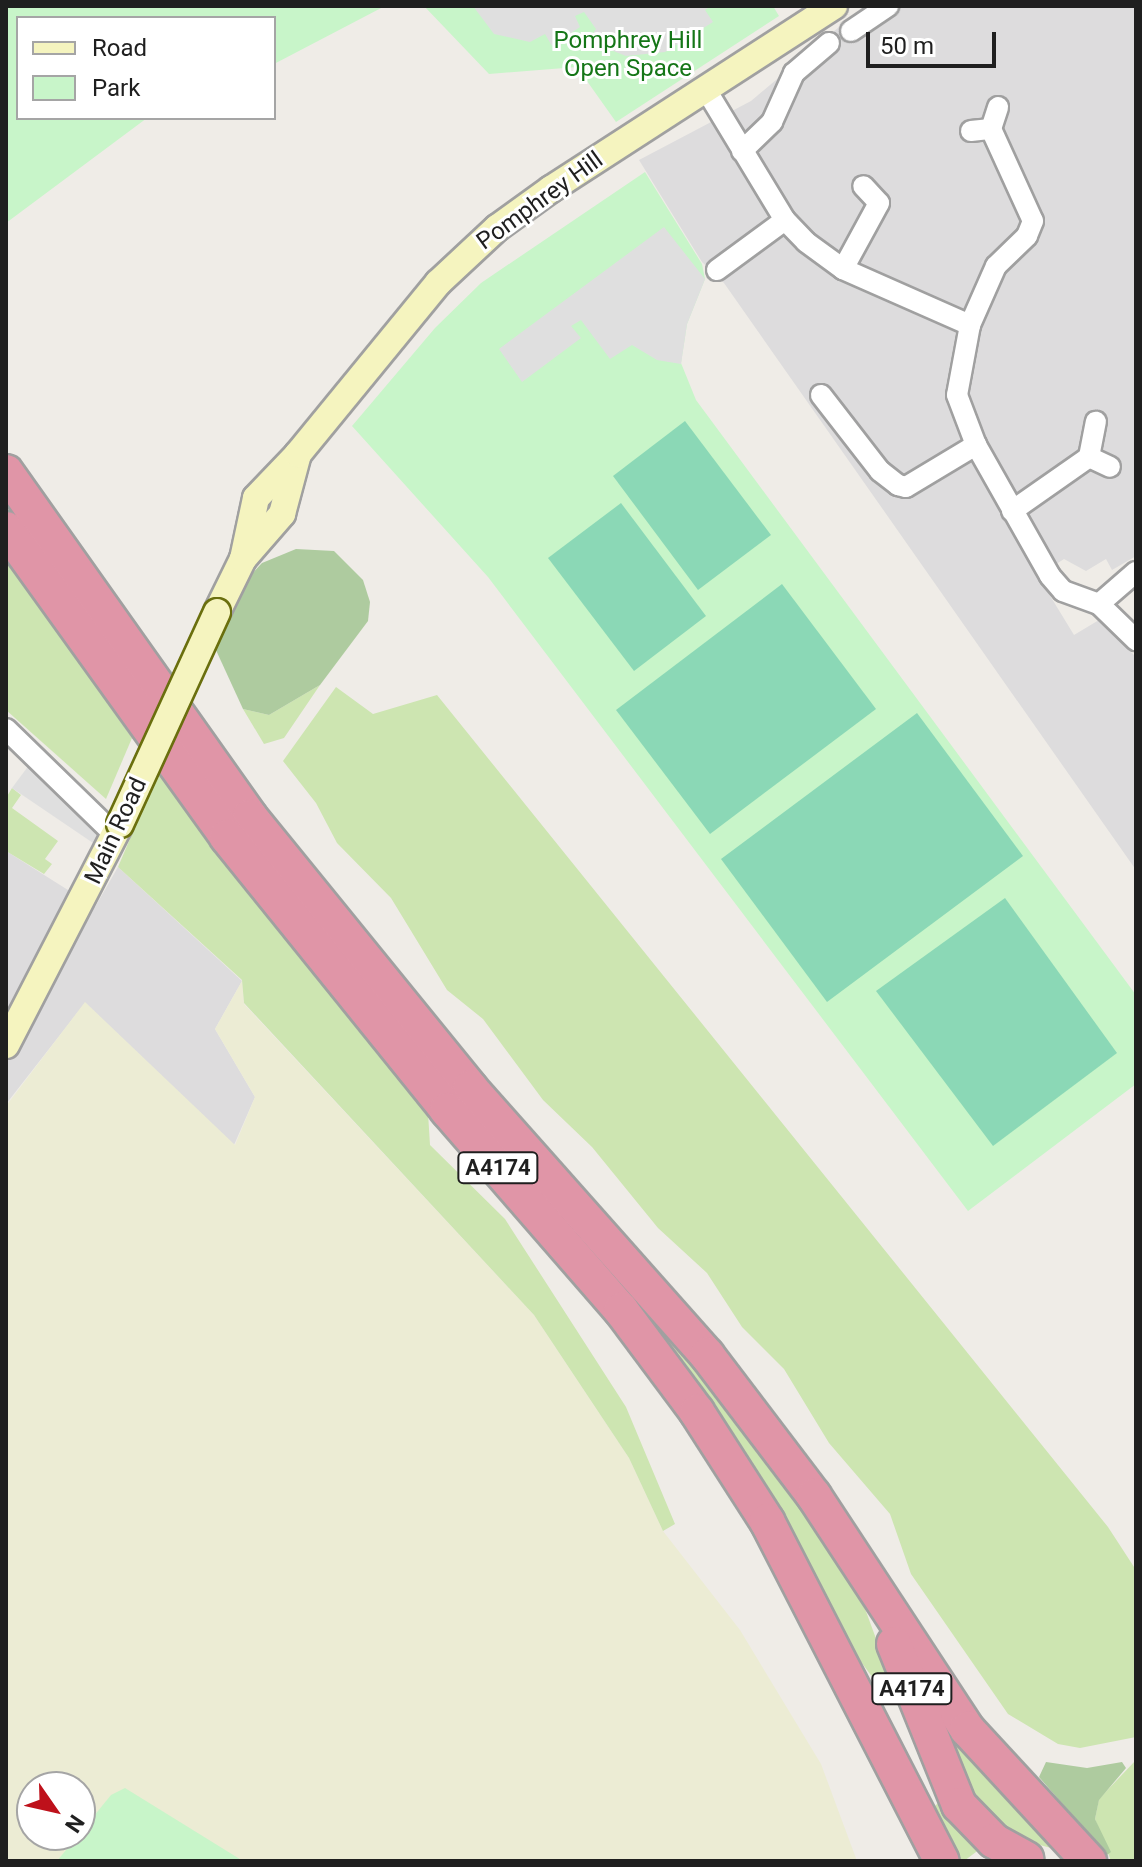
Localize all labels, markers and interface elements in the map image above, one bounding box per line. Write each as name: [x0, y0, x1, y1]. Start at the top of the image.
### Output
legend: [16, 16, 276, 120]
scale bar: [870, 16, 1000, 66]
park label: Pomphrey Hill Open Space: [554, 27, 702, 83]
text: 50 m: [880, 32, 934, 60]
text: Road: [92, 34, 147, 62]
text: Park: [92, 74, 140, 102]
street label: Pomphrey Hill: [471, 146, 609, 256]
street label: Main Road: [79, 773, 153, 889]
road number: A4174: [456, 1150, 540, 1186]
road number: A4174: [870, 1671, 954, 1707]
north arrow: [16, 1771, 96, 1851]
text: N: [60, 1810, 89, 1837]

